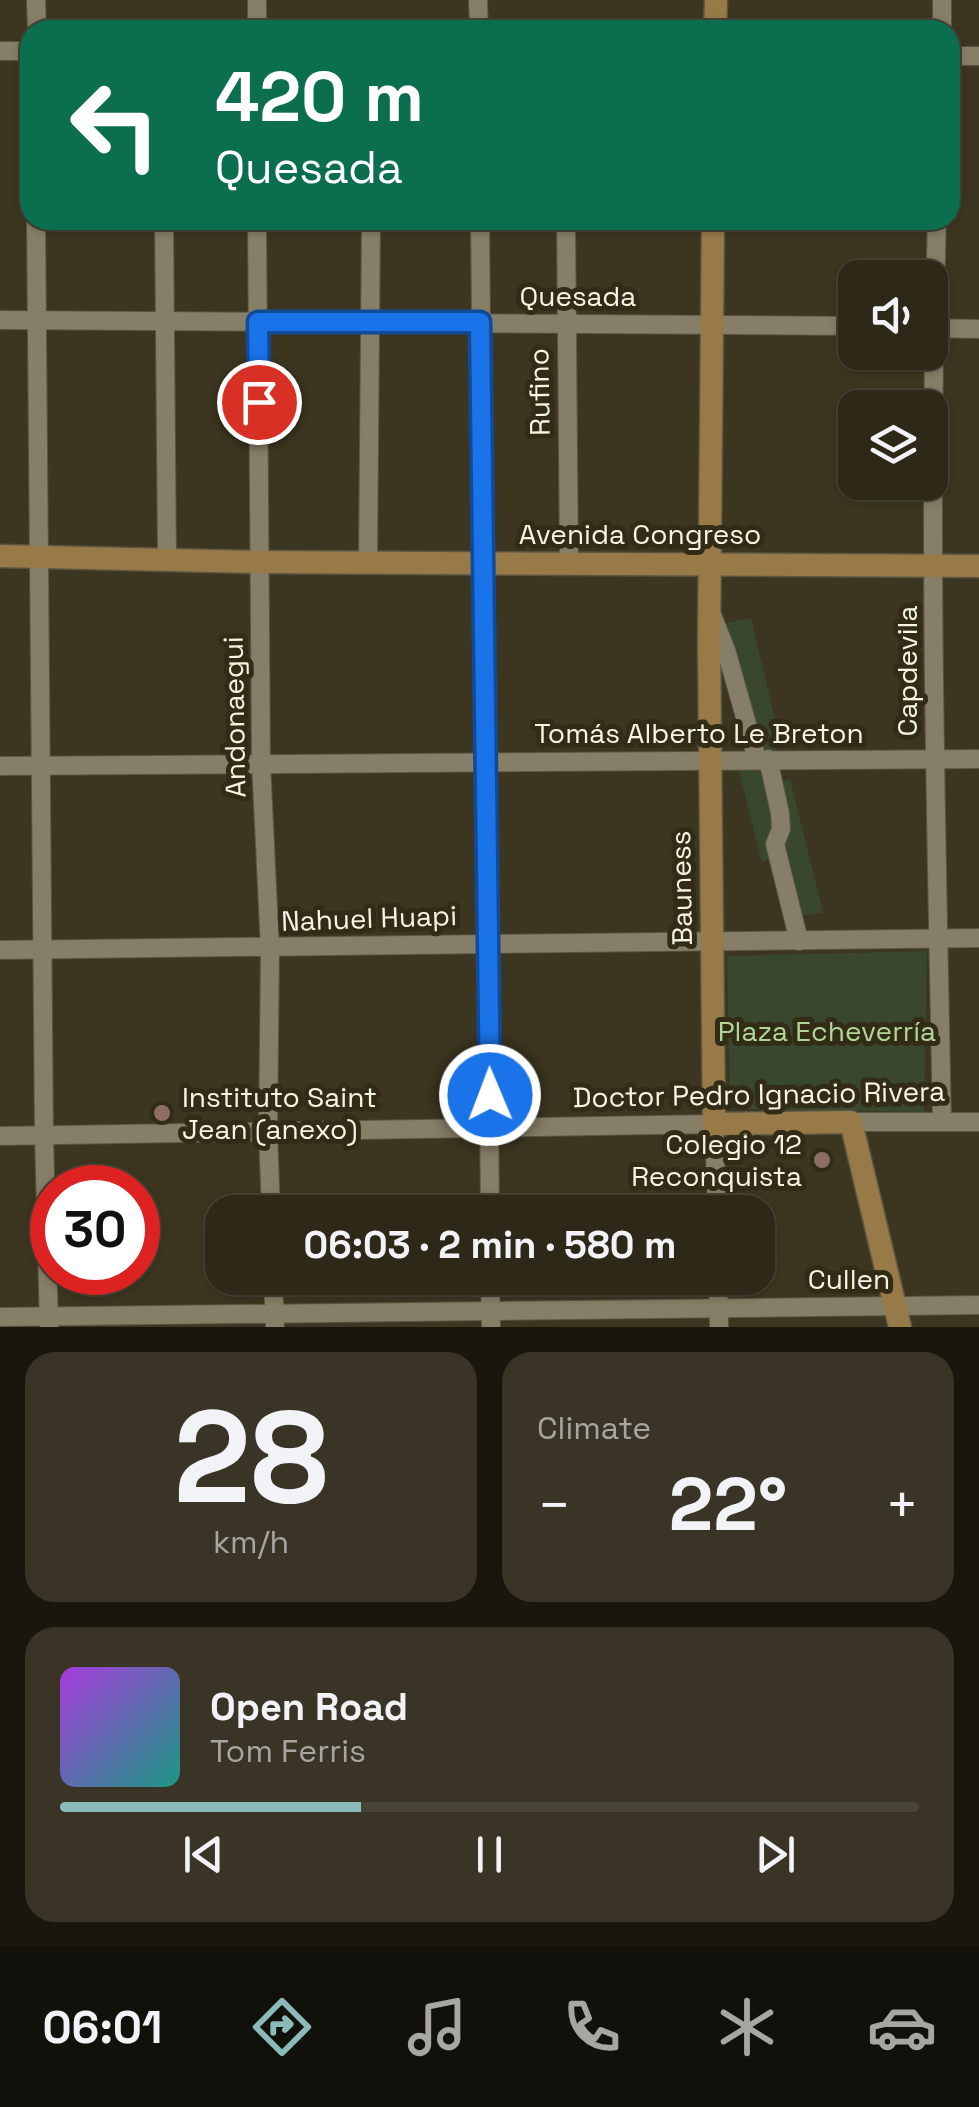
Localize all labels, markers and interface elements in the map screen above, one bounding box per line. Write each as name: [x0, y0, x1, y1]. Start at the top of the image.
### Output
text: 420 m: [215, 52, 424, 141]
icon: left: [50, 60, 180, 190]
text: Quesada: [215, 139, 403, 196]
map controls: [838, 260, 948, 500]
button: sound: [838, 260, 948, 370]
street label: Quesada: [520, 278, 636, 314]
street label: Rufino: [520, 348, 558, 436]
pin: [217, 360, 302, 445]
icon: arrive: [232, 375, 287, 430]
button: layers: [838, 390, 948, 500]
street label: Avenida Congreso: [519, 516, 761, 552]
street label: Capdevila: [889, 605, 925, 737]
street label: Andonaegui: [215, 636, 253, 798]
street label: Tomás Alberto Le Breton: [534, 715, 864, 751]
street label: Bauness: [662, 830, 700, 946]
street label: Nahuel Huapi: [280, 897, 458, 939]
park label: Plaza Echeverría: [718, 1013, 936, 1049]
position arrow: [438, 1043, 542, 1147]
street label: Doctor Pedro Ignacio Rivera: [572, 1073, 946, 1115]
place label: Instituto Saint Jean (anexo): [182, 1079, 377, 1147]
marker: Instituto Saint Jean (anexo): [151, 1102, 173, 1124]
place label: Colegio 12 Reconquista: [631, 1126, 802, 1194]
marker: Colegio 12 Reconquista: [811, 1149, 833, 1171]
speed limit sign: 30: [30, 1165, 160, 1295]
text: 06:03 · 2 min · 580 m: [304, 1221, 676, 1269]
street label: Cullen: [808, 1261, 890, 1297]
text: 28: [173, 1374, 329, 1540]
text: Climate: [537, 1408, 651, 1448]
text: 22°: [669, 1456, 787, 1552]
text: −: [537, 1470, 571, 1540]
text: +: [885, 1470, 919, 1540]
text: km/h: [213, 1522, 289, 1562]
text: Open Road: [210, 1683, 408, 1731]
text: Tom Ferris: [210, 1731, 366, 1771]
icon: previous: [176, 1827, 231, 1882]
icon: pause: [462, 1827, 517, 1882]
icon: next: [748, 1827, 803, 1882]
icon: directions: [247, 1992, 317, 2062]
icon: music: [402, 1992, 472, 2062]
icon: phone: [557, 1992, 627, 2062]
icon: climate: [712, 1992, 782, 2062]
icon: car: [867, 1992, 937, 2062]
text: 06:01: [42, 1999, 162, 2056]

